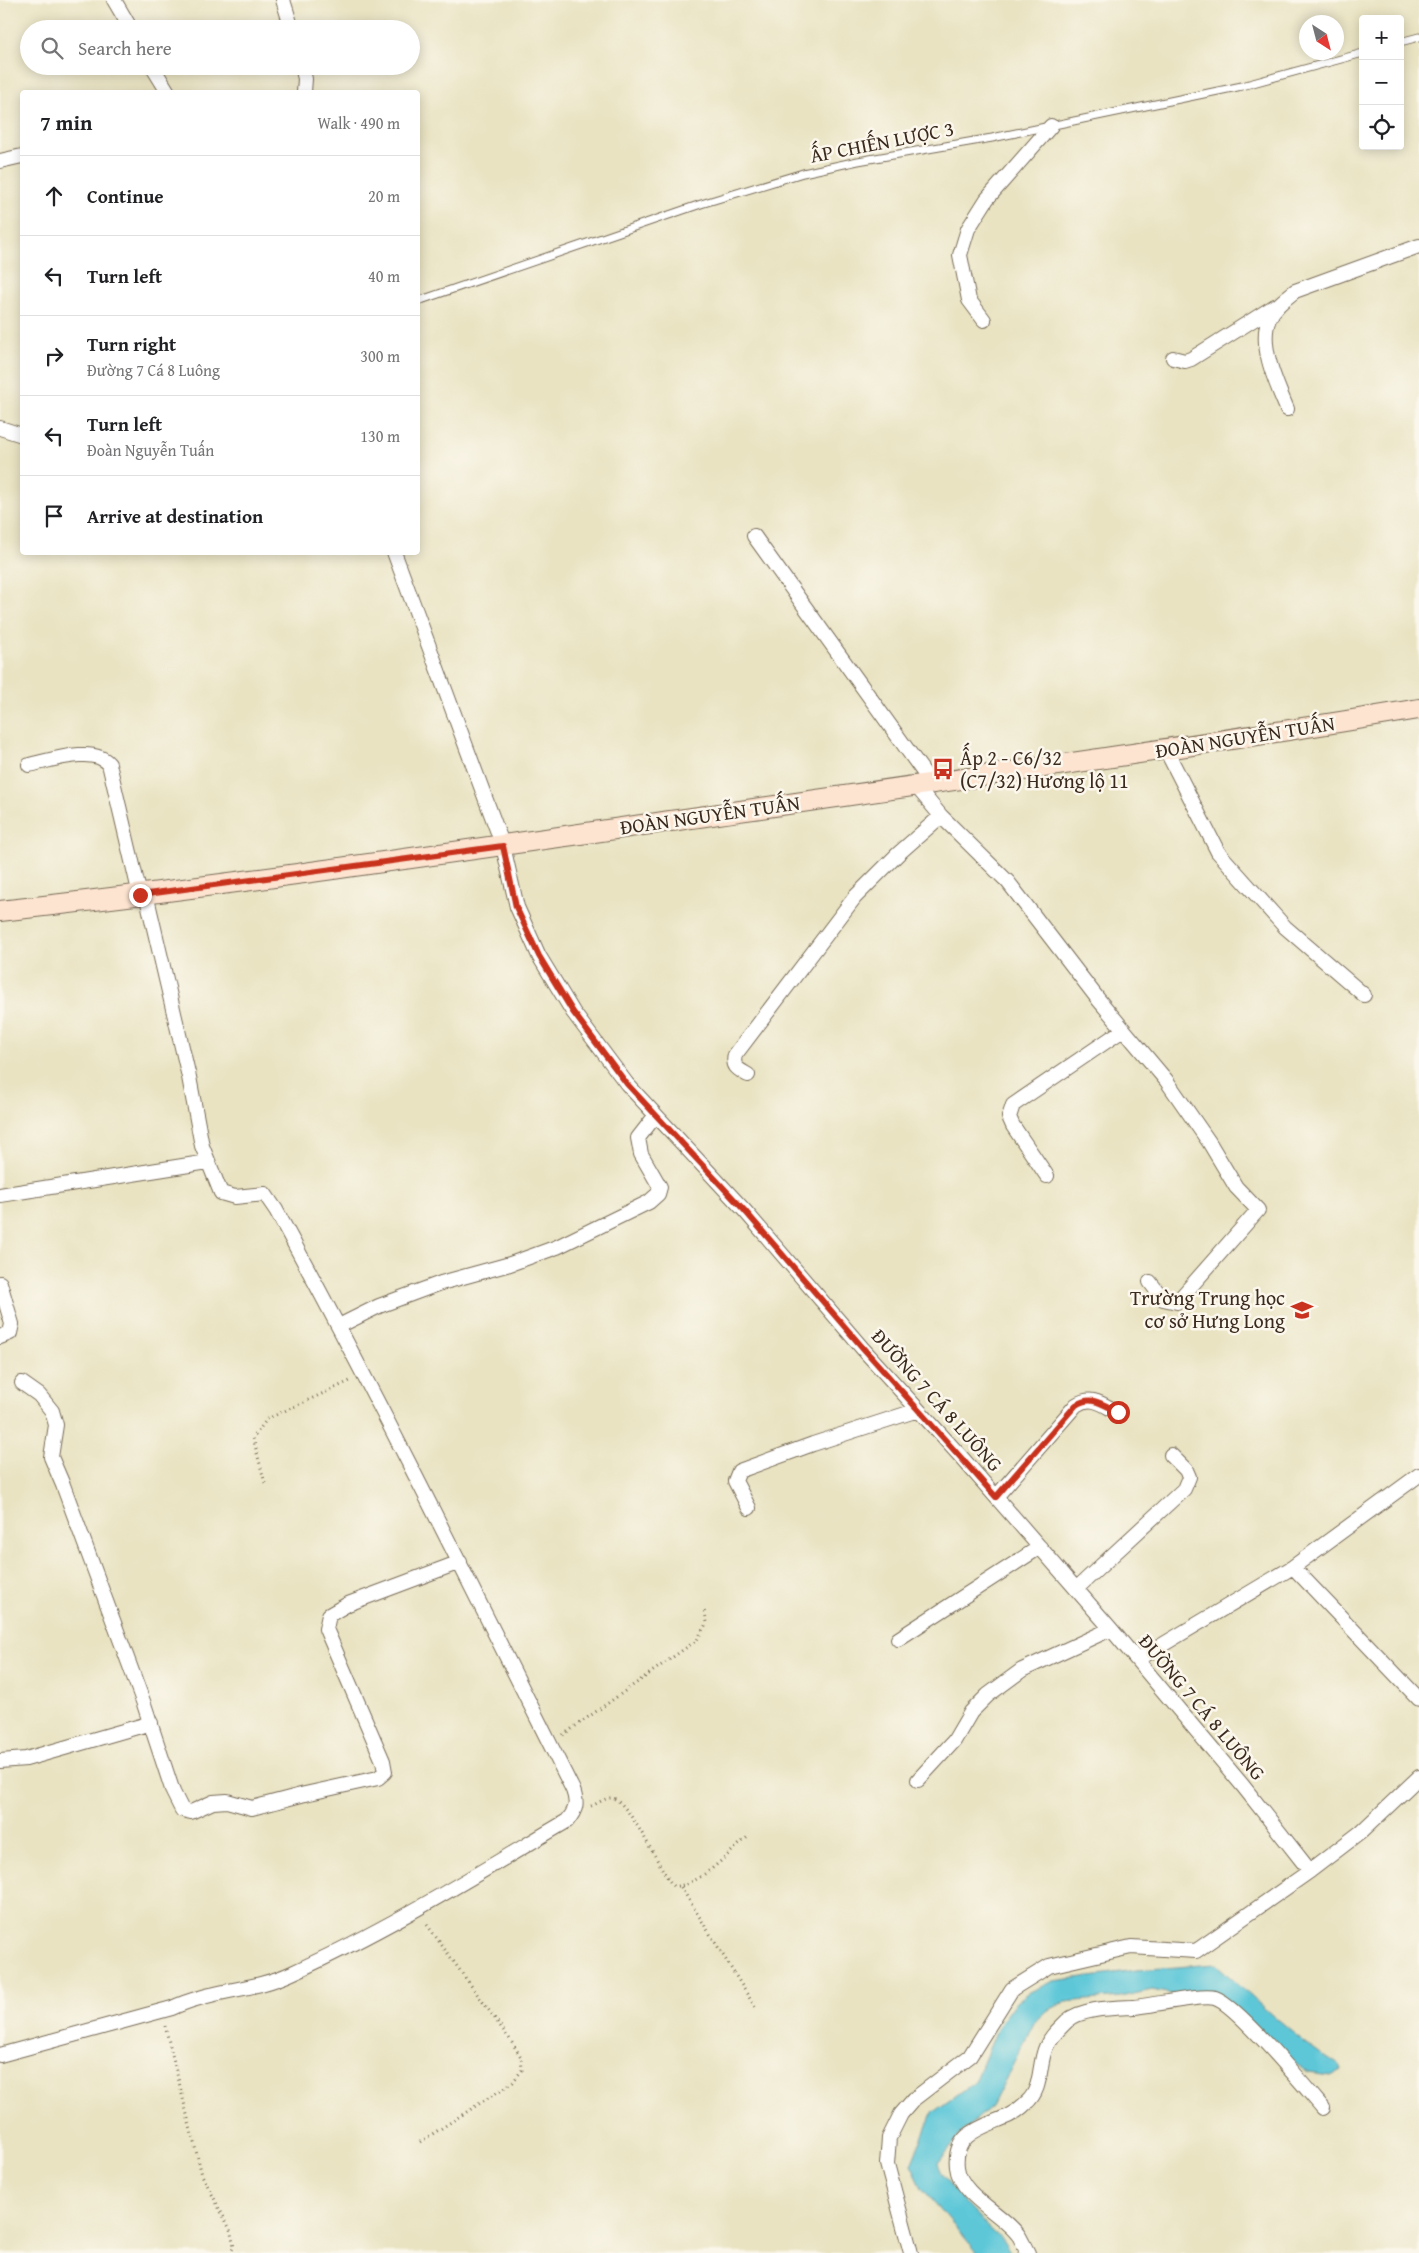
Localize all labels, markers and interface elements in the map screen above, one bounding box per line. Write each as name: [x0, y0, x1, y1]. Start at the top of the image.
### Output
north arrow: [1299, 15, 1344, 60]
map controls: [1359, 15, 1404, 150]
button: +: [1359, 15, 1404, 60]
search box: [20, 20, 420, 75]
icon: search: [38, 34, 66, 62]
text: Search here: [78, 34, 172, 62]
button: −: [1359, 60, 1404, 105]
button: locate: [1359, 105, 1404, 150]
text: 7 min: [40, 107, 92, 138]
text: Walk · 490 m: [317, 111, 400, 135]
street label: ẤP CHIẾN LƯỢC 3: [807, 112, 956, 170]
icon: ahead: [40, 182, 68, 210]
text: Continue: [87, 182, 164, 210]
text: 20 m: [368, 184, 400, 208]
icon: left: [40, 262, 68, 290]
text: Turn left: [87, 262, 162, 290]
text: 40 m: [368, 264, 400, 288]
text: Turn right: [87, 330, 176, 358]
icon: right: [40, 342, 68, 370]
text: 300 m: [360, 344, 400, 368]
text: Đường 7 Cá 8 Luông: [87, 358, 220, 382]
text: Turn left: [87, 410, 162, 438]
icon: left: [40, 422, 68, 450]
text: 130 m: [360, 424, 400, 448]
text: Đoàn Nguyễn Tuấn: [87, 438, 214, 462]
icon: arrive: [40, 502, 68, 530]
text: Arrive at destination: [87, 502, 263, 530]
street label: ĐOÀN NGUYỄN TUẤN: [1153, 707, 1337, 765]
place label: Ấp 2 - C6/32 (C7/32) Hương lộ 11: [960, 742, 1129, 795]
bus stop icon: Ấp 2 - C6/32 (C7/32) Hương lộ 11: [930, 756, 956, 782]
street label: ĐOÀN NGUYỄN TUẤN: [618, 787, 802, 841]
route end: [129, 884, 152, 907]
place label: Trường Trung học cơ sở Hưng Long: [1130, 1283, 1285, 1335]
school or university icon: Trường Trung học cơ sở Hưng Long: [1289, 1297, 1315, 1323]
street label: ĐƯỜNG 7 CÁ 8 LUÔNG: [865, 1322, 1010, 1478]
route start: [1107, 1401, 1130, 1424]
street label: ĐƯỜNG 7 CÁ 8 LUÔNG: [1132, 1627, 1272, 1786]

